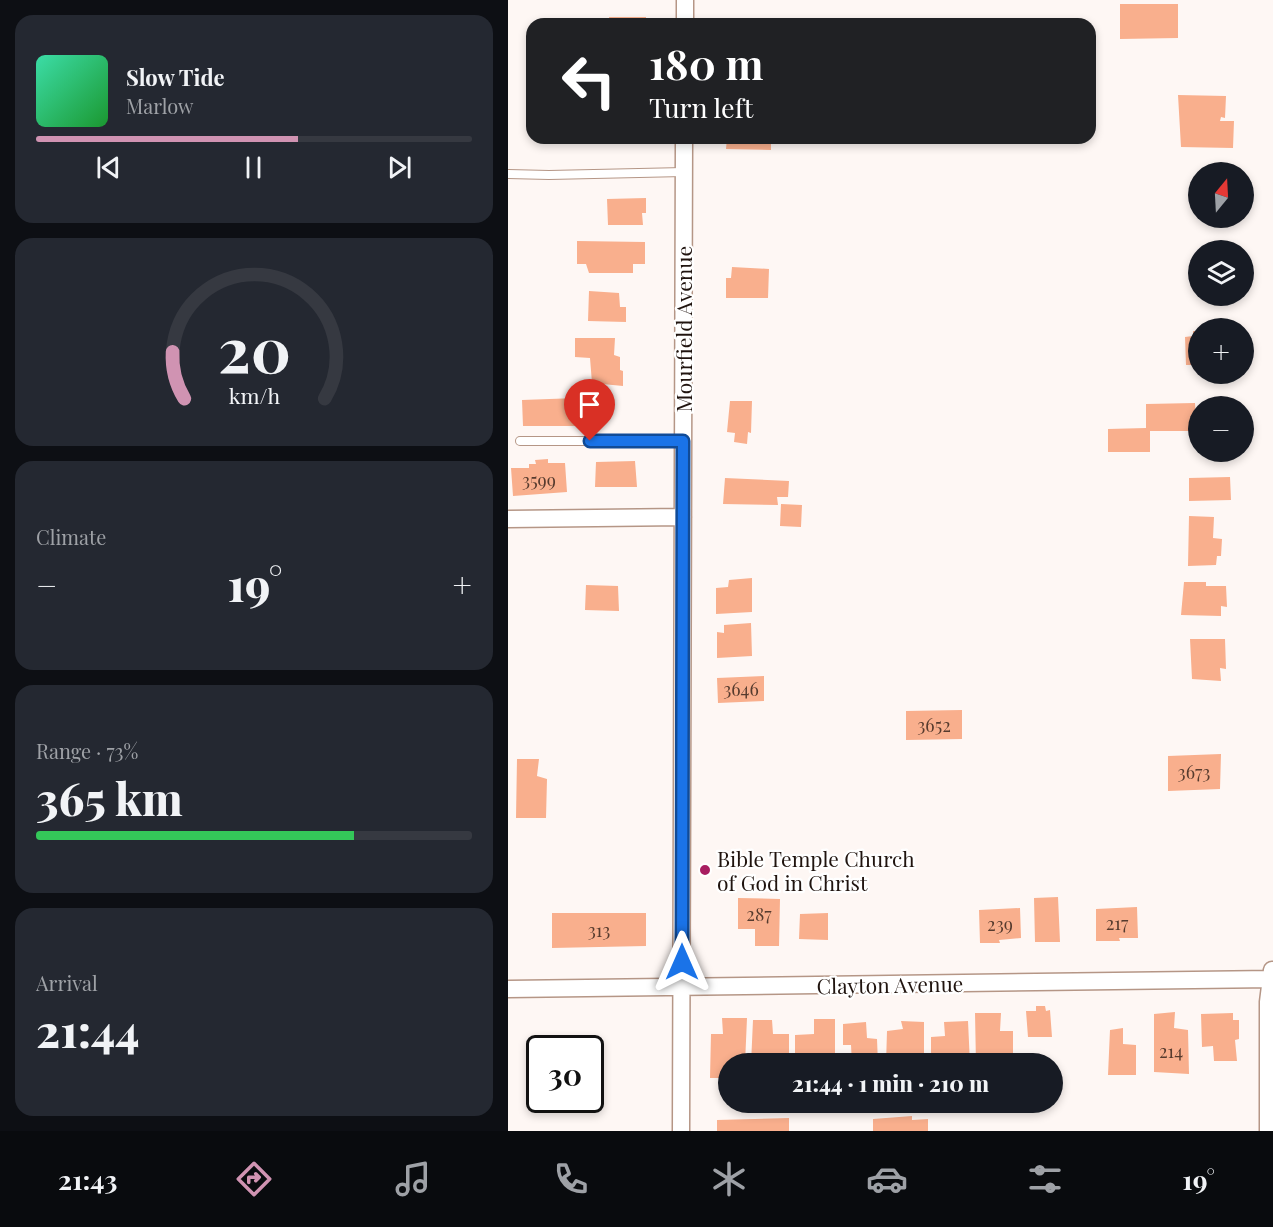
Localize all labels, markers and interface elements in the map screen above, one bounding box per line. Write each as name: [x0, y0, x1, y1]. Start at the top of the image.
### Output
text: 180 m: [649, 35, 764, 91]
icon: left: [550, 42, 628, 120]
text: Slow Tide: [126, 62, 225, 92]
text: Turn left: [649, 89, 753, 125]
text: Marlow: [126, 92, 194, 119]
icon: previous: [92, 151, 125, 184]
icon: pause: [237, 151, 270, 184]
icon: next: [383, 151, 416, 184]
north arrow: [1188, 162, 1254, 228]
map controls: [1188, 162, 1254, 462]
button: layers: [1188, 240, 1254, 306]
street label: Mourfield Avenue: [669, 246, 697, 412]
text: 20: [218, 305, 290, 389]
button: +: [1188, 318, 1254, 384]
pin: [564, 379, 615, 441]
text: km/h: [228, 382, 280, 410]
icon: arrive: [573, 388, 606, 421]
button: −: [1188, 396, 1254, 462]
house number: 3599: [522, 468, 556, 492]
text: Climate: [36, 523, 106, 550]
text: 19°: [228, 553, 282, 613]
text: −: [36, 562, 57, 606]
text: +: [453, 562, 472, 606]
house number: 3646: [723, 677, 759, 701]
house number: 3652: [917, 713, 951, 737]
text: Range · 73%: [36, 737, 138, 764]
house number: 3673: [1178, 760, 1210, 784]
text: 365 km: [36, 767, 183, 827]
place label: Bible Temple Church of God in Christ: [717, 844, 915, 896]
marker: Bible Temple Church of God in Christ: [698, 863, 712, 877]
house number: 287: [746, 902, 772, 926]
house number: 217: [1106, 911, 1129, 935]
house number: 239: [987, 912, 1013, 936]
house number: 313: [588, 918, 610, 942]
position arrow: [650, 930, 714, 994]
text: Arrival: [36, 969, 98, 996]
street label: Clayton Avenue: [816, 969, 964, 999]
text: 21:44: [36, 999, 140, 1059]
speed limit sign: 30: [526, 1035, 604, 1113]
house number: 214: [1159, 1039, 1183, 1063]
text: 21:44 · 1 min · 210 m: [792, 1068, 989, 1098]
icon: directions: [233, 1158, 275, 1200]
icon: music: [392, 1158, 434, 1200]
icon: phone: [550, 1158, 592, 1200]
icon: climate: [708, 1158, 750, 1200]
icon: car: [866, 1158, 908, 1200]
icon: filters: [1024, 1158, 1066, 1200]
text: 21:43: [58, 1161, 117, 1197]
text: 19°: [1182, 1161, 1215, 1197]

